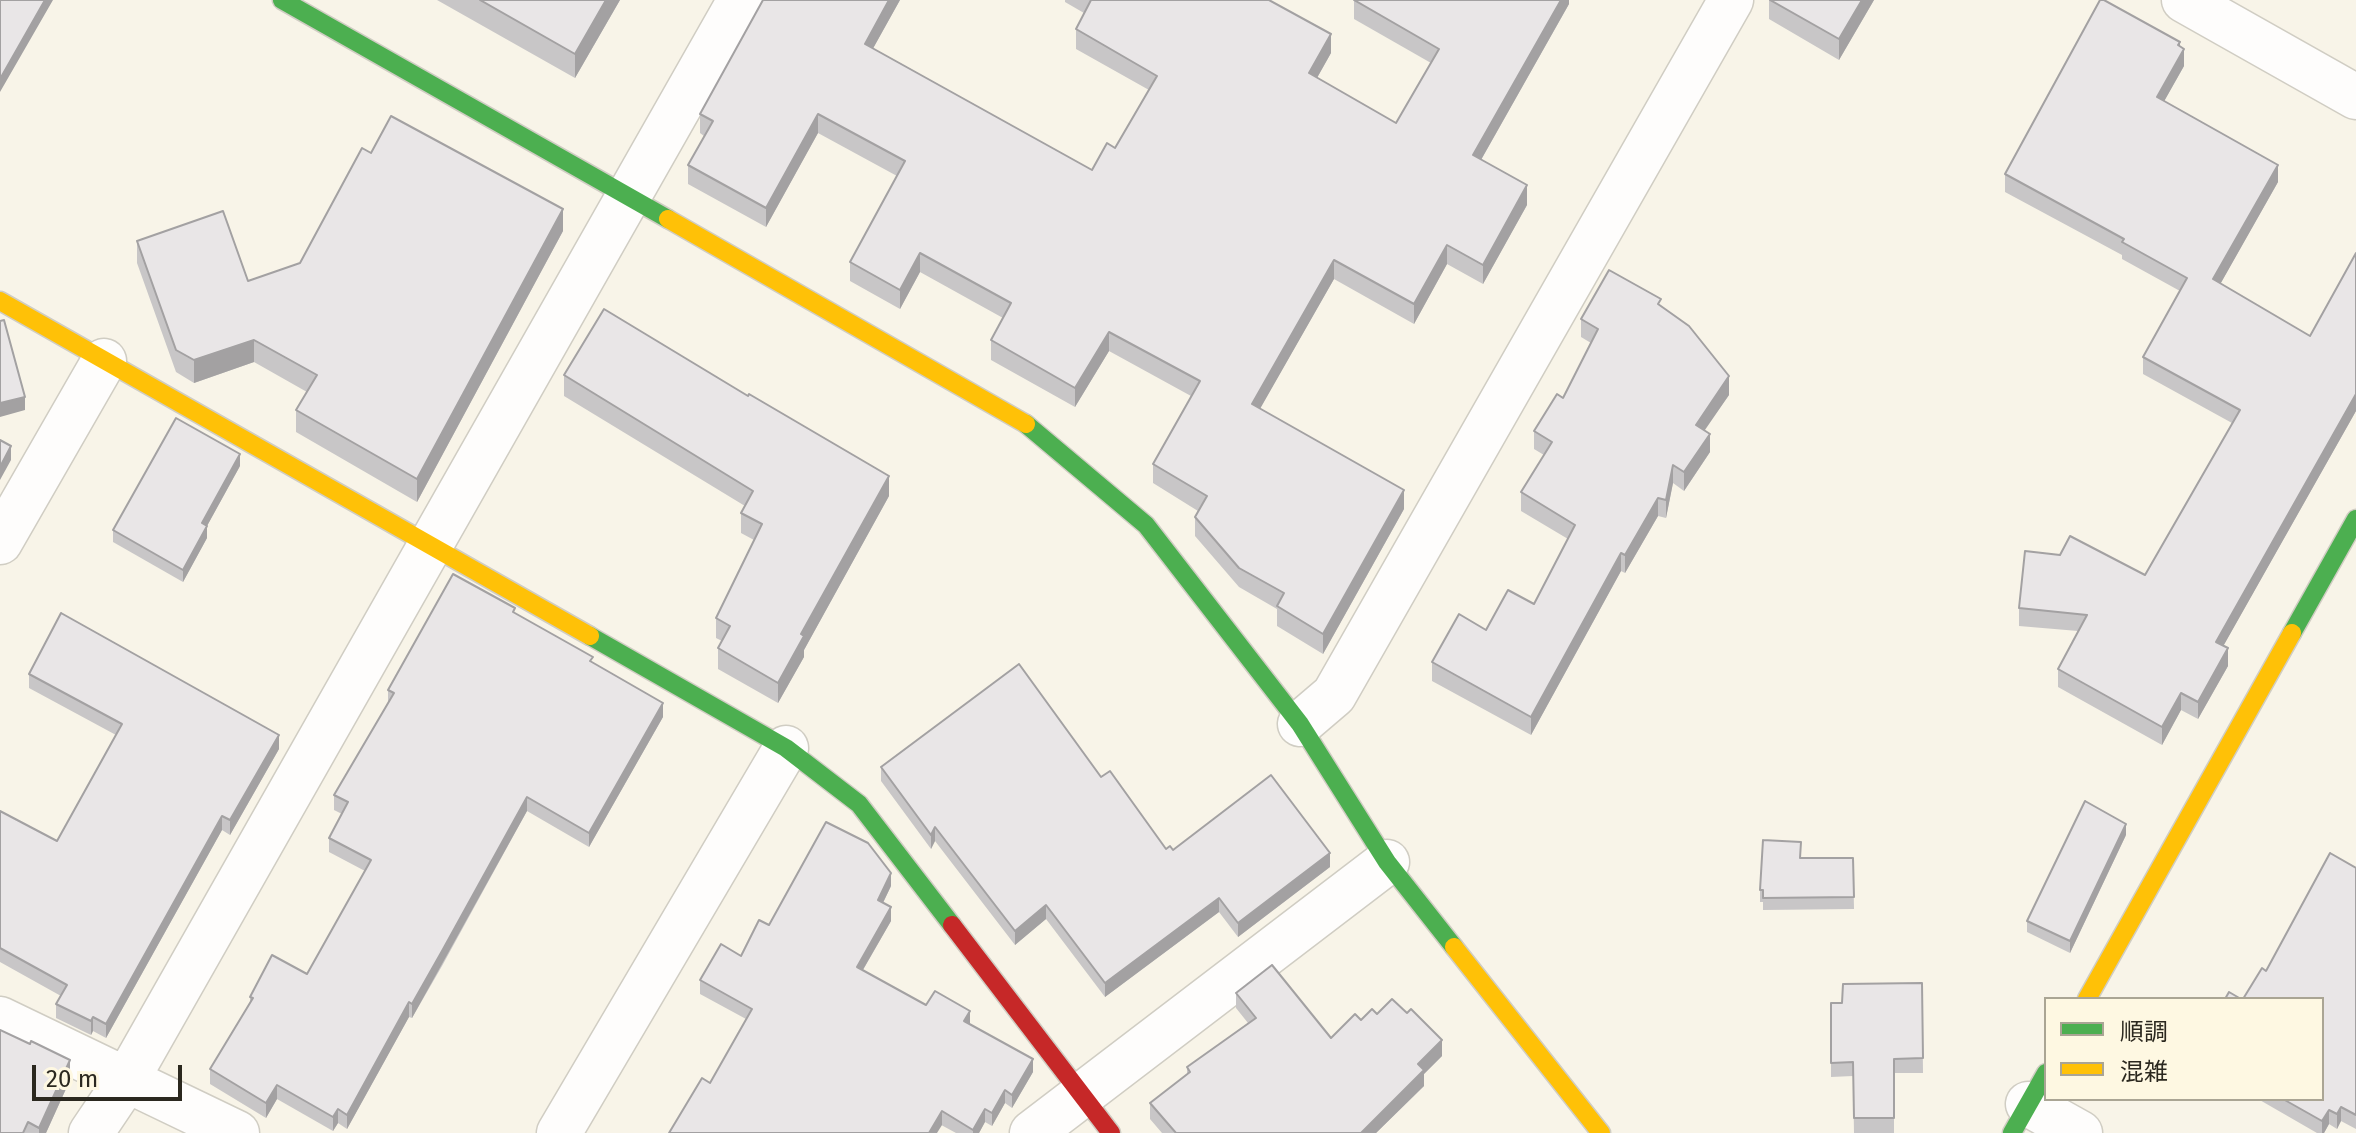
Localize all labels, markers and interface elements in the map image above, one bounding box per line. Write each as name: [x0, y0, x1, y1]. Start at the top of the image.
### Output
legend: [2044, 997, 2324, 1101]
text: 順調: [2120, 1018, 2168, 1046]
scale bar: [36, 1049, 186, 1099]
text: 混雑: [2120, 1058, 2168, 1086]
text: 20 m: [46, 1065, 98, 1093]

